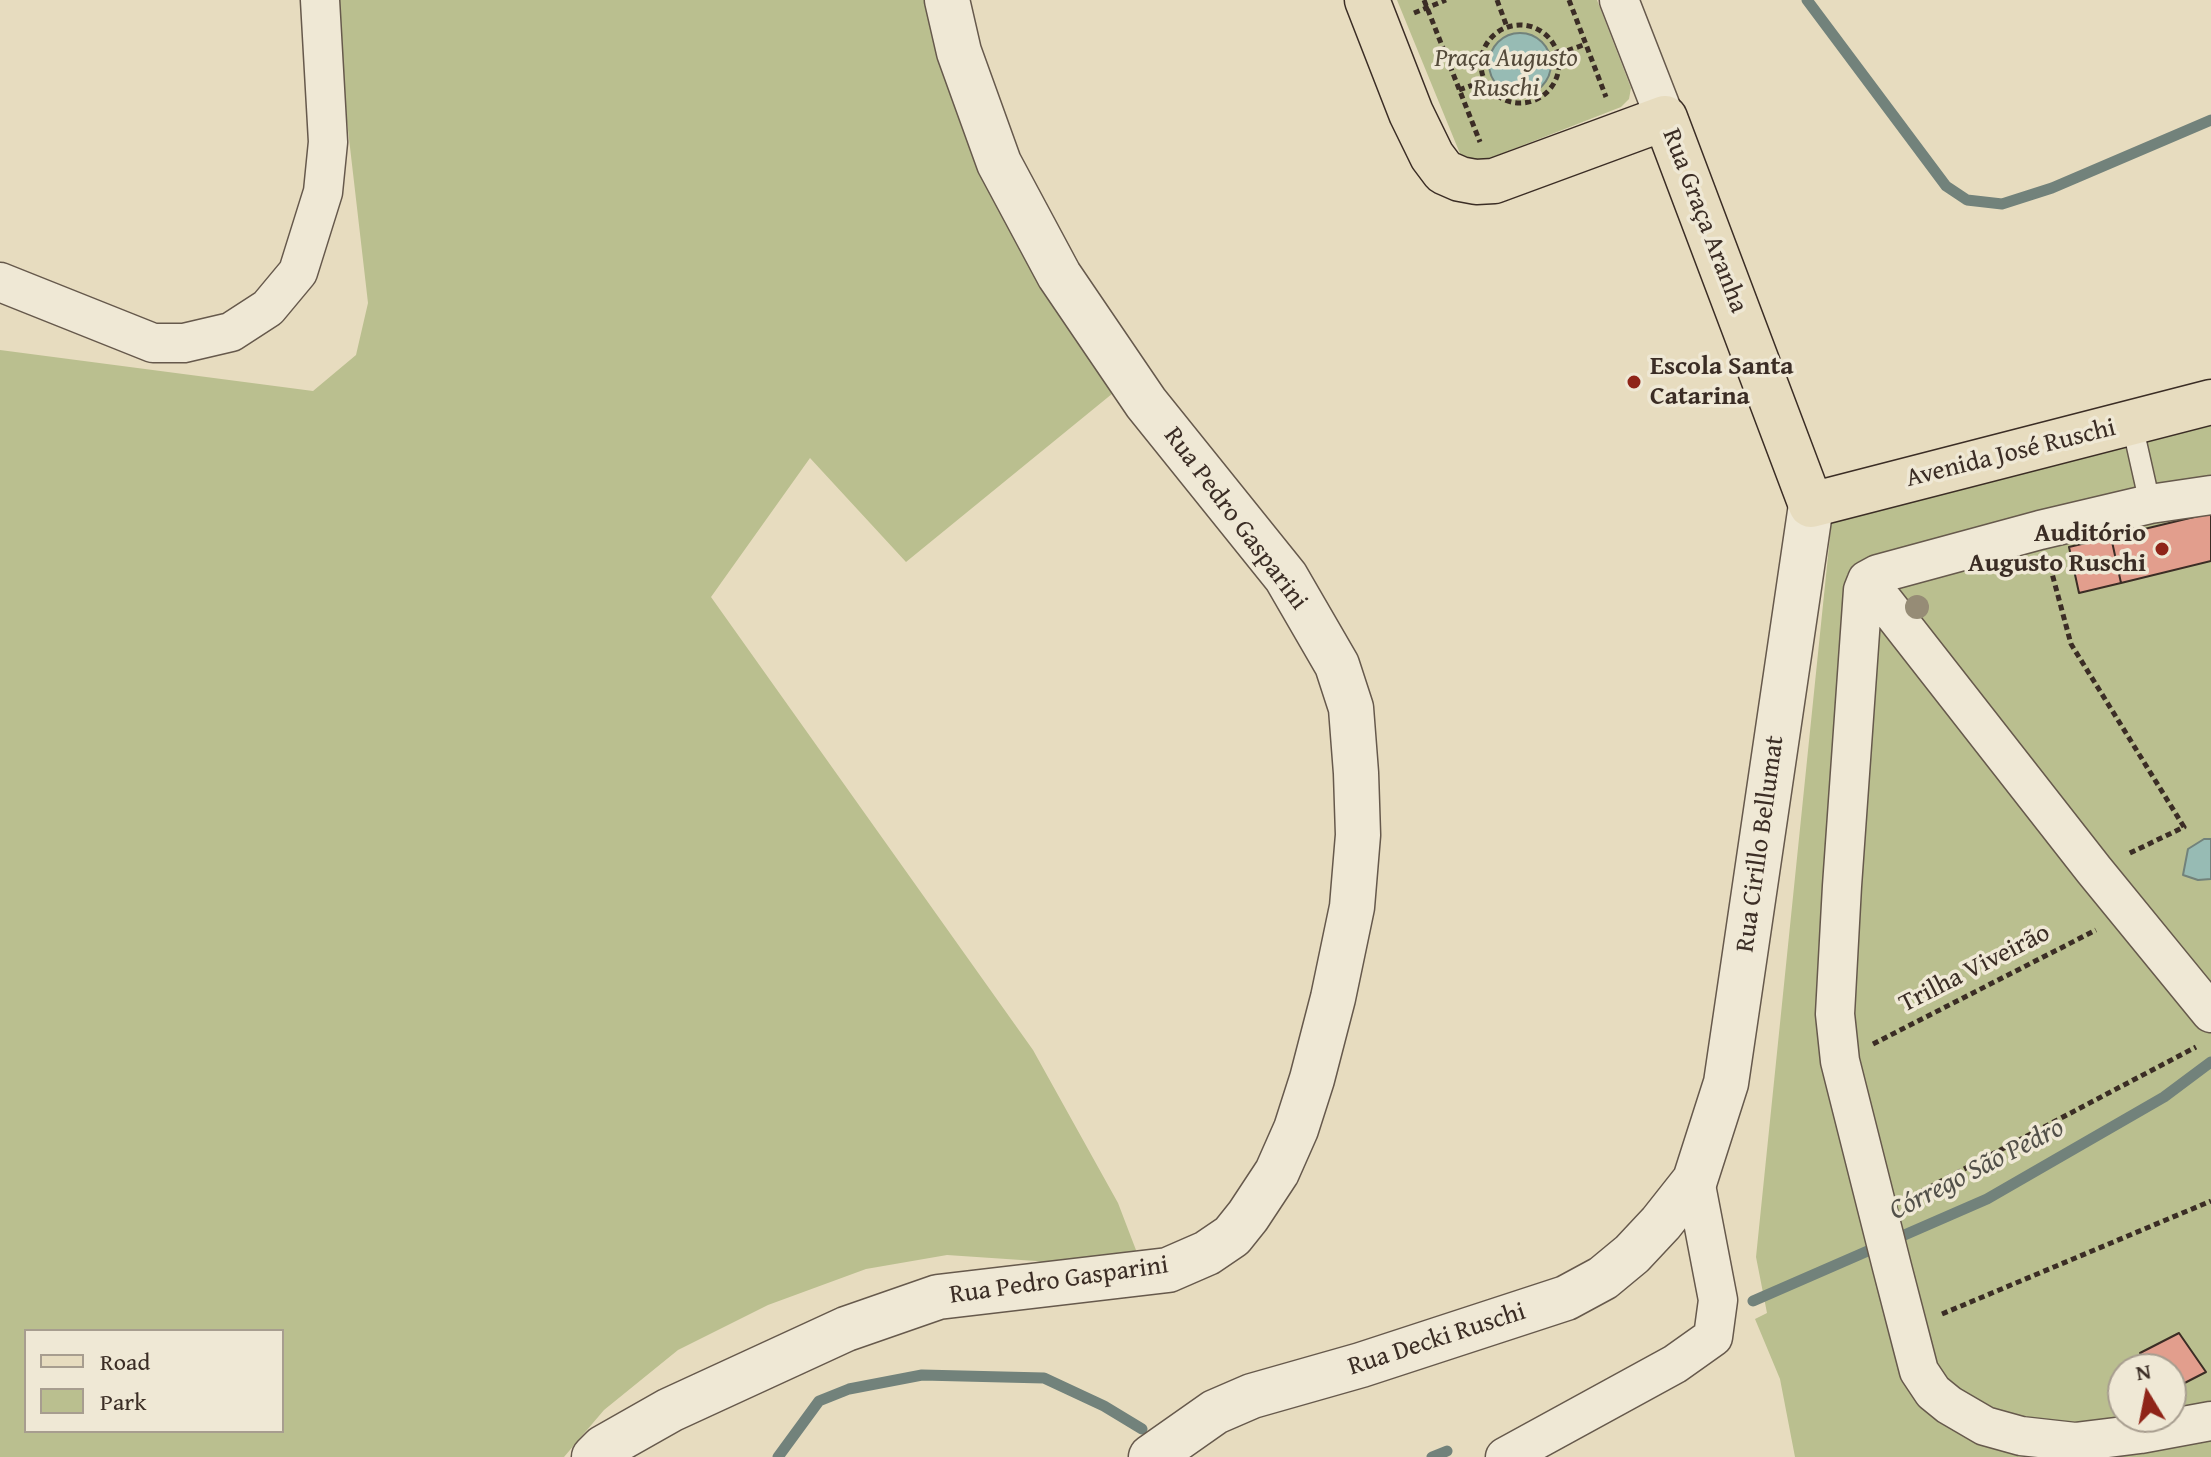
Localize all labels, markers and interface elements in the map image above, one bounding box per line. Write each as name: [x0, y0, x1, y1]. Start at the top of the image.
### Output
park label: Praça Augusto Ruschi: [1434, 43, 1578, 104]
street label: Rua Graça Aranha: [1655, 125, 1753, 317]
place label: Escola Santa Catarina: [1650, 351, 1794, 412]
marker: Escola Santa Catarina: [1625, 373, 1643, 391]
street label: Avenida José Ruschi: [1903, 413, 2119, 495]
street label: Rua Pedro Gasparini: [1156, 422, 1314, 616]
place label: Auditório Augusto Ruschi: [1968, 518, 2146, 580]
marker: Auditório Augusto Ruschi: [2153, 540, 2171, 558]
street label: Rua Cirillo Bellumat: [1730, 734, 1792, 954]
street label: Trilha Viveirão: [1894, 918, 2056, 1020]
water label: Córrego São Pedro: [1884, 1112, 2070, 1228]
street label: Rua Pedro Gasparini: [948, 1250, 1170, 1312]
street label: Rua Decki Ruschi: [1344, 1297, 1530, 1383]
legend: [24, 1329, 284, 1433]
text: Road: [100, 1344, 150, 1379]
north arrow: [2107, 1353, 2187, 1433]
text: N: [2133, 1354, 2153, 1388]
text: Park: [100, 1384, 146, 1419]

